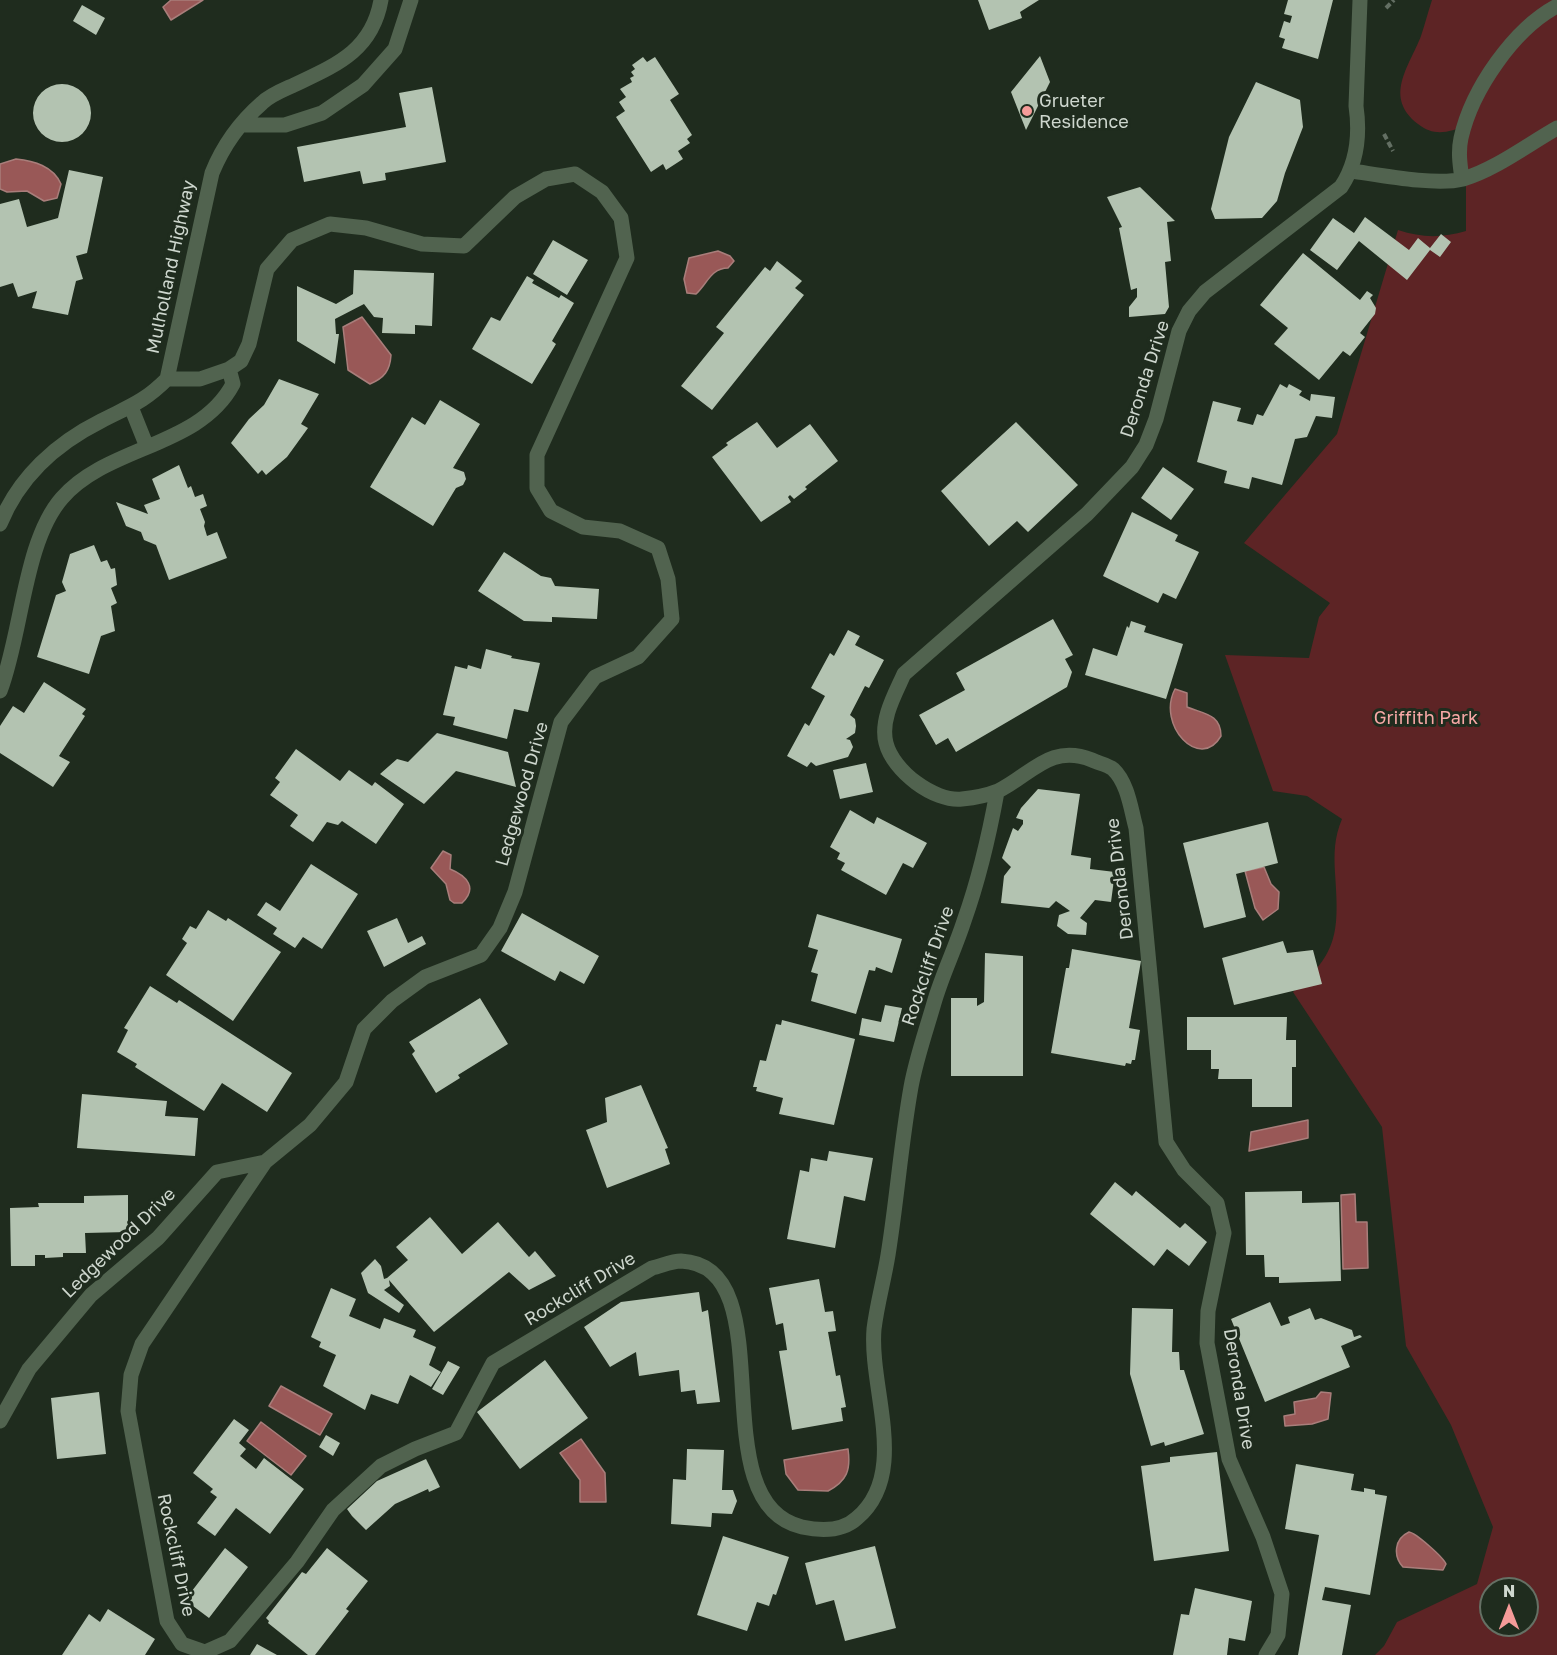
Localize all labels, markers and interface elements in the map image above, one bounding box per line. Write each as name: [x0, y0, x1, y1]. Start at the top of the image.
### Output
place label: Grueter Residence: [1039, 90, 1129, 132]
marker: Grueter Residence: [1020, 104, 1034, 118]
street label: Mulholland Highway: [142, 178, 200, 356]
street label: Deronda Drive: [1116, 318, 1174, 440]
park label: Griffith Park: [1374, 707, 1478, 729]
street label: Ledgewood Drive: [491, 719, 553, 869]
street label: Deronda Drive: [1102, 817, 1138, 941]
street label: Rockcliff Drive: [897, 903, 959, 1029]
street label: Ledgewood Drive: [58, 1183, 180, 1303]
street label: Rockcliff Drive: [521, 1247, 639, 1331]
street label: Deronda Drive: [1219, 1327, 1259, 1451]
street label: Rockcliff Drive: [152, 1491, 200, 1619]
north arrow: [1479, 1577, 1539, 1637]
text: N: [1503, 1581, 1515, 1601]

